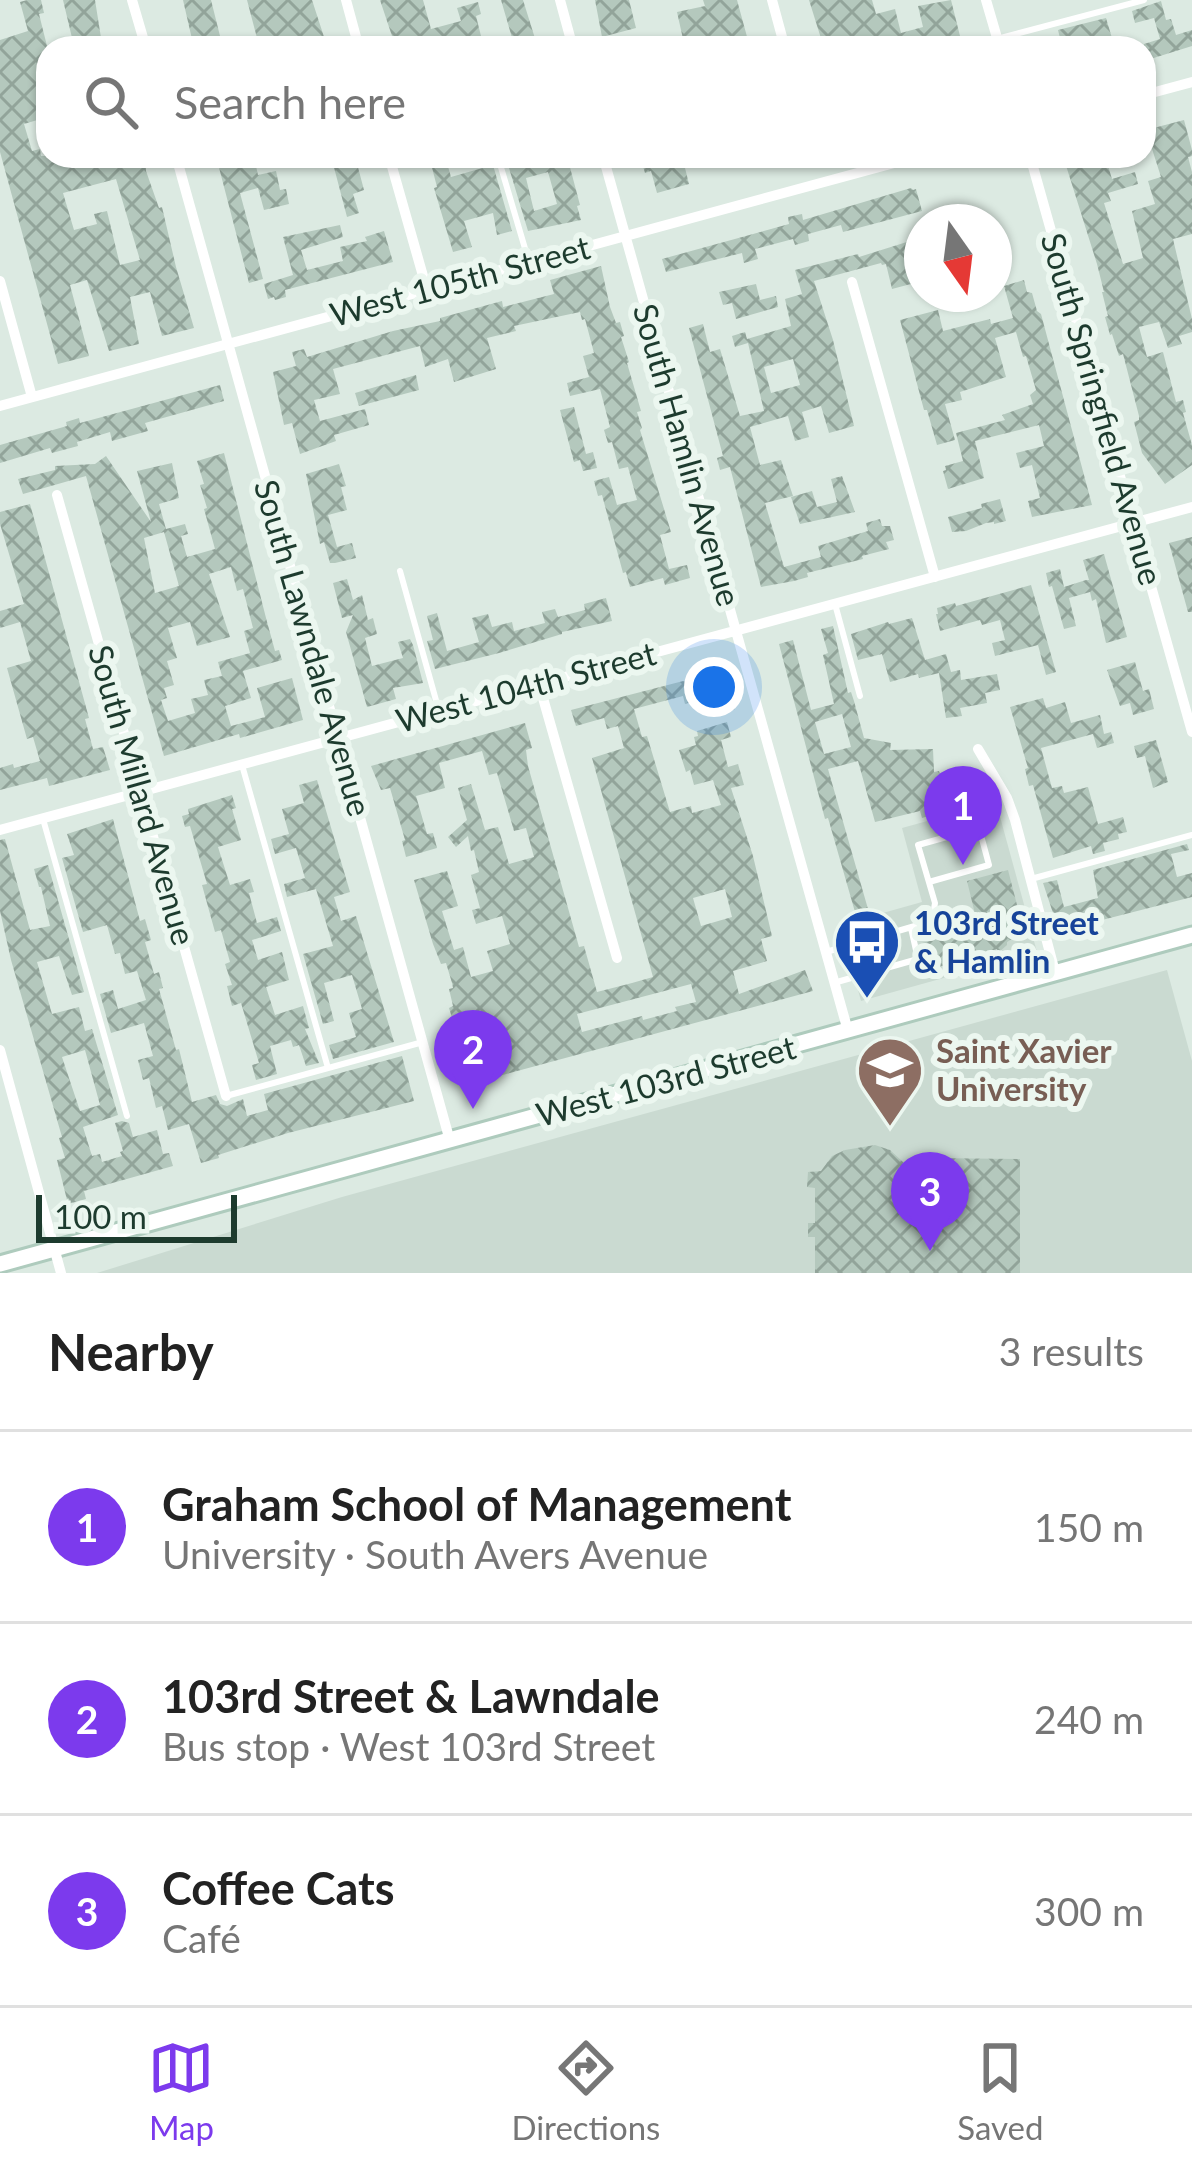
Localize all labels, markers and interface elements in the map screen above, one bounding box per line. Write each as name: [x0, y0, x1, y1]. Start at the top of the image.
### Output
search box: [36, 36, 1156, 168]
icon: search: [78, 69, 144, 135]
text: Search here: [174, 75, 406, 129]
north arrow: [904, 204, 1012, 312]
street label: West 105th Street: [325, 226, 594, 334]
street label: South Springfield Avenue: [1034, 228, 1172, 589]
street label: South Hamlin Avenue: [626, 299, 750, 610]
street label: South Lawndale Avenue: [247, 475, 381, 820]
street label: West 104th Street: [391, 632, 660, 740]
street label: South Millard Avenue: [81, 640, 205, 949]
your location: [684, 657, 744, 717]
pin: 1: [924, 766, 1002, 865]
place label: 103rd Street & Hamlin: [914, 902, 1100, 980]
bus stop icon: 103rd Street & Hamlin: [832, 907, 902, 1001]
pin: 2: [434, 1010, 512, 1109]
street label: West 103rd Street: [532, 1026, 800, 1134]
place label: Saint Xavier University: [936, 1030, 1112, 1108]
school or university icon: Saint Xavier University: [855, 1035, 925, 1129]
pin: 3: [891, 1152, 969, 1251]
scale bar: [36, 1189, 237, 1242]
text: 100 m: [54, 1196, 147, 1236]
text: Nearby: [48, 1321, 214, 1382]
text: 3 results: [999, 1328, 1144, 1374]
text: Graham School of Management: [162, 1477, 791, 1531]
text: 1: [76, 1504, 98, 1550]
text: 150 m: [1034, 1504, 1144, 1550]
text: University · South Avers Avenue: [162, 1531, 708, 1577]
text: 103rd Street & Lawndale: [162, 1669, 660, 1723]
text: 2: [76, 1696, 98, 1742]
text: 240 m: [1034, 1696, 1144, 1742]
text: Bus stop · West 103rd Street: [162, 1723, 655, 1769]
text: Coffee Cats: [162, 1861, 395, 1915]
text: 3: [76, 1888, 98, 1934]
text: 300 m: [1034, 1888, 1144, 1934]
text: Café: [162, 1915, 241, 1961]
tab: Map: [148, 2035, 214, 2147]
tab: Directions: [511, 2035, 660, 2147]
tab: Saved: [957, 2035, 1044, 2147]

